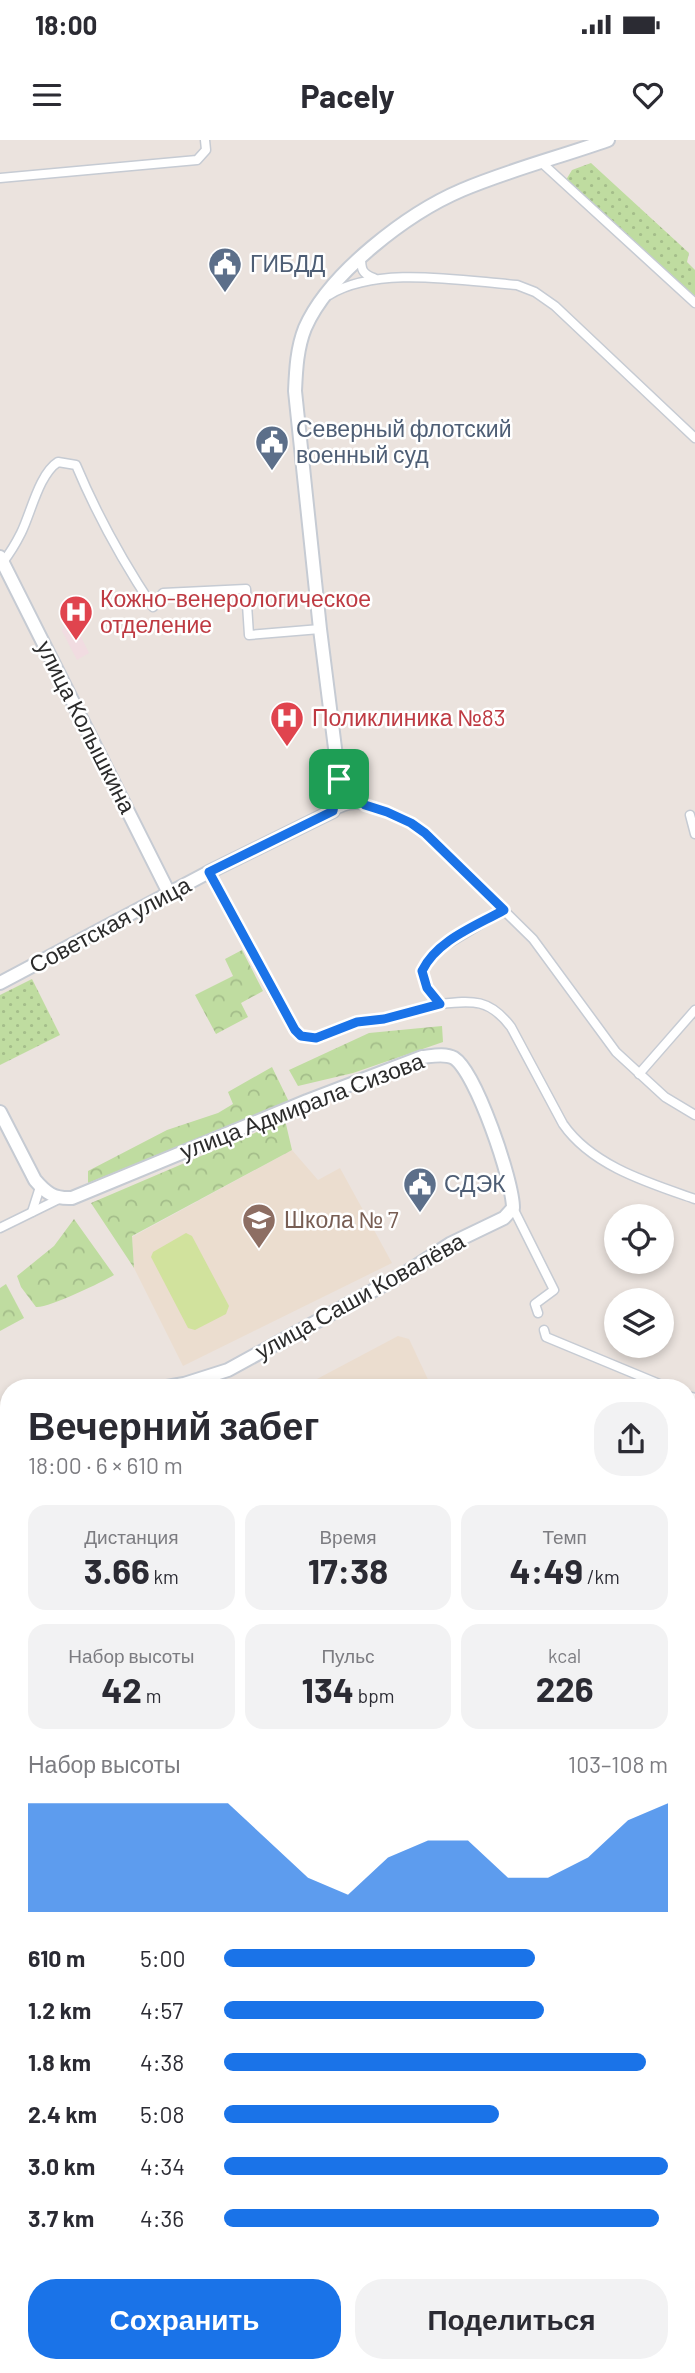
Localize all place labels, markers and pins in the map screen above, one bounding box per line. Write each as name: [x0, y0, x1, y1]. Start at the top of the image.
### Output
public building icon: ГИБДД: [206, 245, 244, 294]
place label: ГИБДД: [250, 249, 326, 277]
place label: Северный флотский военный суд: [296, 414, 512, 468]
public building icon: Северный флотский военный суд: [253, 423, 291, 472]
place label: Кожно-венерологическое отделение: [100, 584, 371, 638]
hospital icon: Кожно-венерологическое отделение: [57, 593, 95, 642]
hospital icon: Поликлиника №83: [268, 699, 306, 748]
place label: Поликлиника №83: [312, 703, 506, 731]
pin: [309, 749, 369, 809]
public building icon: СДЭК: [401, 1165, 439, 1214]
place label: СДЭК: [444, 1169, 506, 1197]
school or university icon: Школа № 7: [240, 1201, 278, 1250]
place label: Школа № 7: [284, 1205, 399, 1233]

